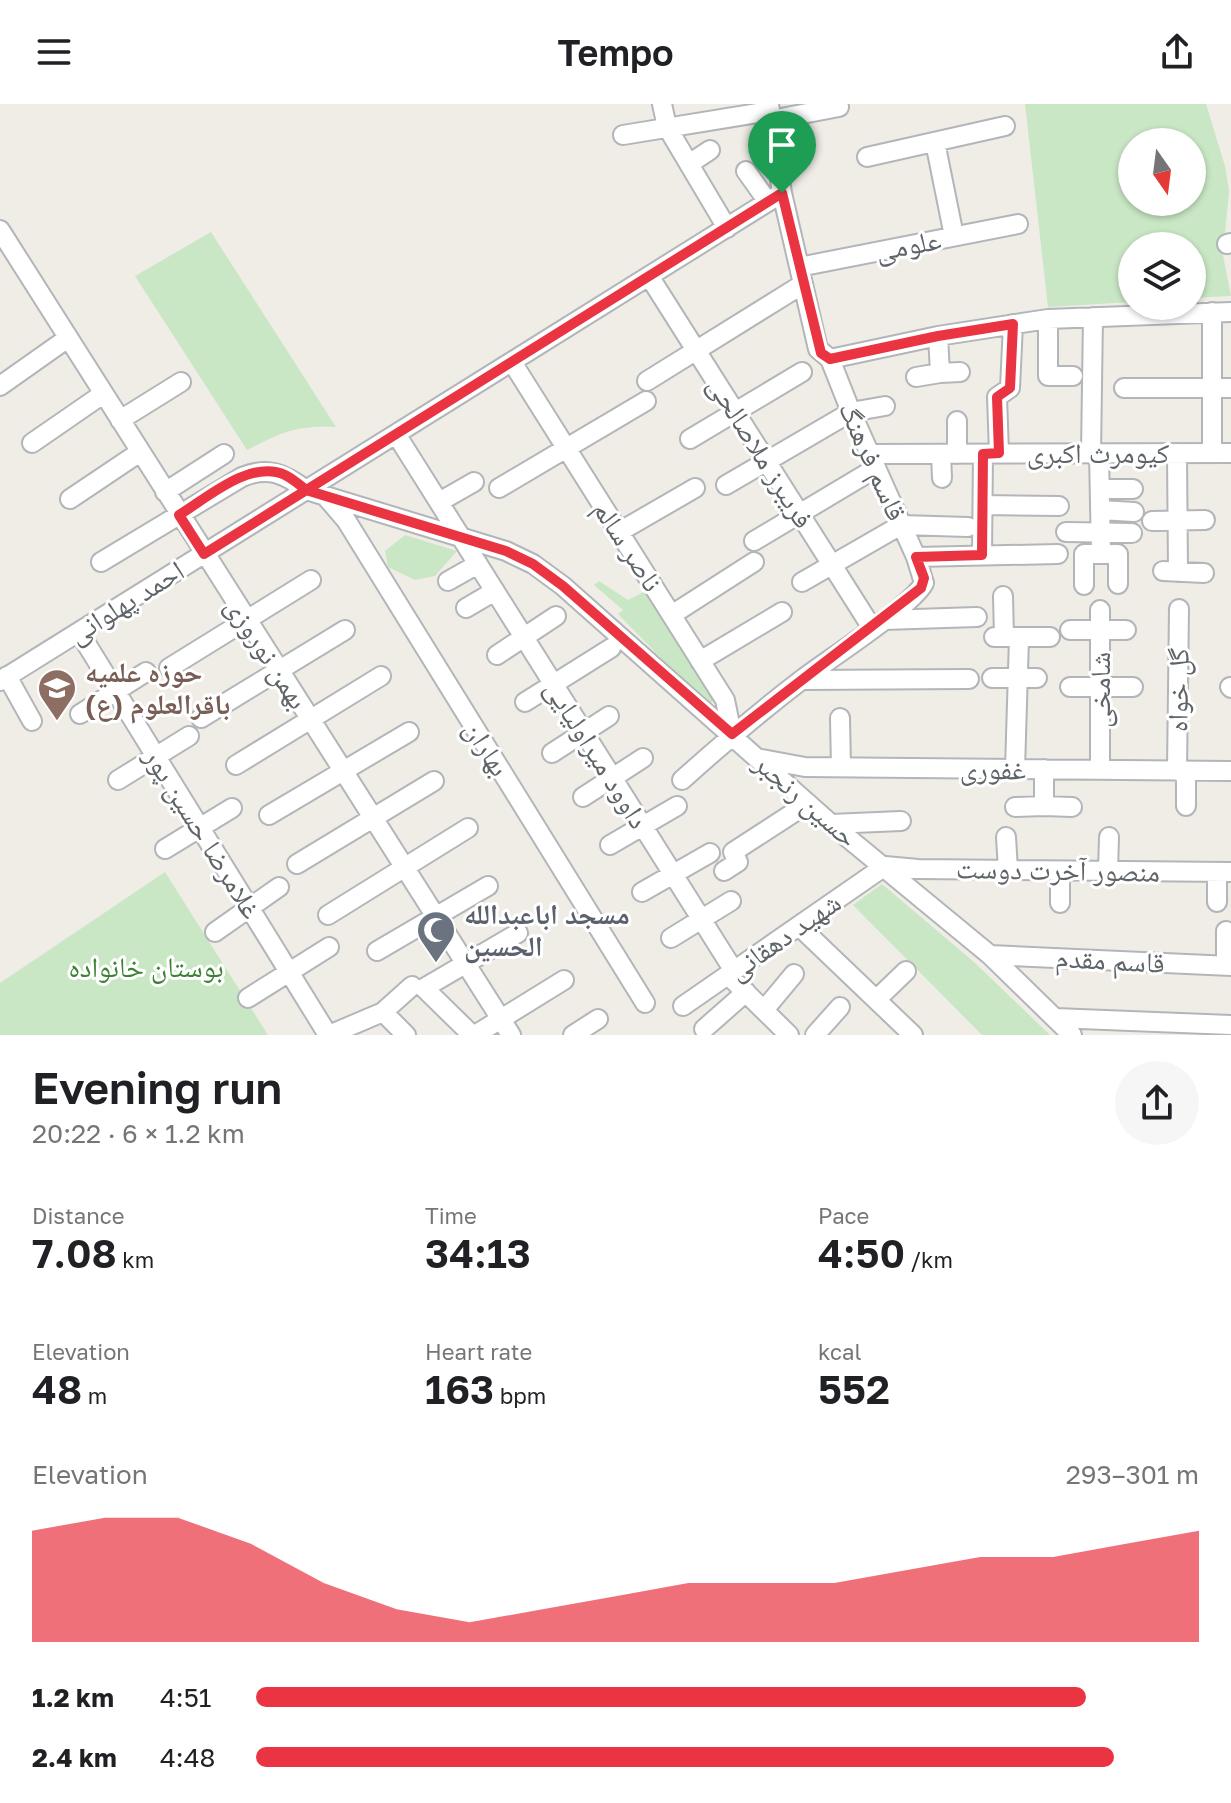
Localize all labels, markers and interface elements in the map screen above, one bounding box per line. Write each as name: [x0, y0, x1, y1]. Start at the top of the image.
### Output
icon: menu: [32, 30, 76, 74]
icon: share: [1155, 30, 1199, 74]
text: Tempo: [557, 31, 674, 74]
pin: [748, 111, 816, 193]
icon: arrive: [760, 123, 804, 167]
north arrow: [1118, 128, 1206, 216]
map controls: [1118, 128, 1206, 320]
street label: علومی: [872, 222, 944, 269]
button: layers: [1118, 232, 1206, 320]
street label: فریبرز ملاصالحی: [700, 370, 821, 535]
street label: قاسم فرهنگ: [830, 396, 914, 526]
street label: کیومرث اکبری: [1027, 436, 1170, 470]
street label: ناصر سالم: [584, 494, 670, 599]
street label: احمد پهلوانی: [62, 553, 191, 652]
street label: بهمن نوروزی: [218, 591, 316, 716]
street label: گل خواه: [1160, 647, 1197, 732]
street label: شامخی: [1083, 652, 1118, 728]
place label: حوزه علمیه باقرالعلوم (ع): [85, 655, 230, 724]
school or university icon: حوزه علمیه باقرالعلوم (ع): [36, 667, 78, 722]
street label: داوود میراولیایی: [537, 673, 656, 835]
street label: بهاران: [457, 714, 517, 782]
street label: غلامرضا حسین پور: [136, 741, 269, 925]
street label: حسین رنجبر: [746, 745, 865, 855]
street label: غفوری: [960, 751, 1026, 787]
street label: منصور آخرت دوست: [956, 851, 1160, 888]
street label: شهید دهقانی: [721, 885, 848, 988]
place label: مسجد اباعبدالله الحسین: [464, 897, 630, 964]
mosque icon: مسجد اباعبدالله الحسین: [415, 909, 457, 964]
street label: قاسم مقدم: [1054, 940, 1166, 982]
park label: بوستان خانواده: [68, 950, 224, 984]
text: Evening run: [32, 1061, 282, 1114]
button: share: [1115, 1061, 1199, 1145]
text: 20:22 · 6 × 1.2 km: [32, 1118, 245, 1149]
text: Distance: [32, 1202, 124, 1229]
text: Time: [425, 1202, 477, 1229]
text: Pace: [818, 1202, 869, 1229]
text: 7.08: [32, 1229, 117, 1277]
text: 34:13: [425, 1229, 531, 1277]
text: 4:50: [818, 1229, 905, 1277]
text: km: [117, 1246, 154, 1273]
text: /km: [905, 1246, 953, 1273]
text: Elevation: [32, 1338, 130, 1365]
text: Heart rate: [425, 1338, 532, 1365]
text: kcal: [818, 1338, 861, 1365]
text: 48: [32, 1365, 82, 1413]
text: 163: [425, 1365, 494, 1413]
text: 552: [818, 1365, 890, 1413]
text: m: [82, 1382, 107, 1409]
text: bpm: [494, 1382, 546, 1409]
text: Elevation: [32, 1459, 148, 1490]
text: 293–301 m: [1066, 1459, 1199, 1490]
text: 1.2 km: [32, 1682, 114, 1713]
text: 4:51: [160, 1682, 211, 1713]
text: 2.4 km: [32, 1742, 117, 1773]
text: 4:48: [160, 1742, 215, 1773]

